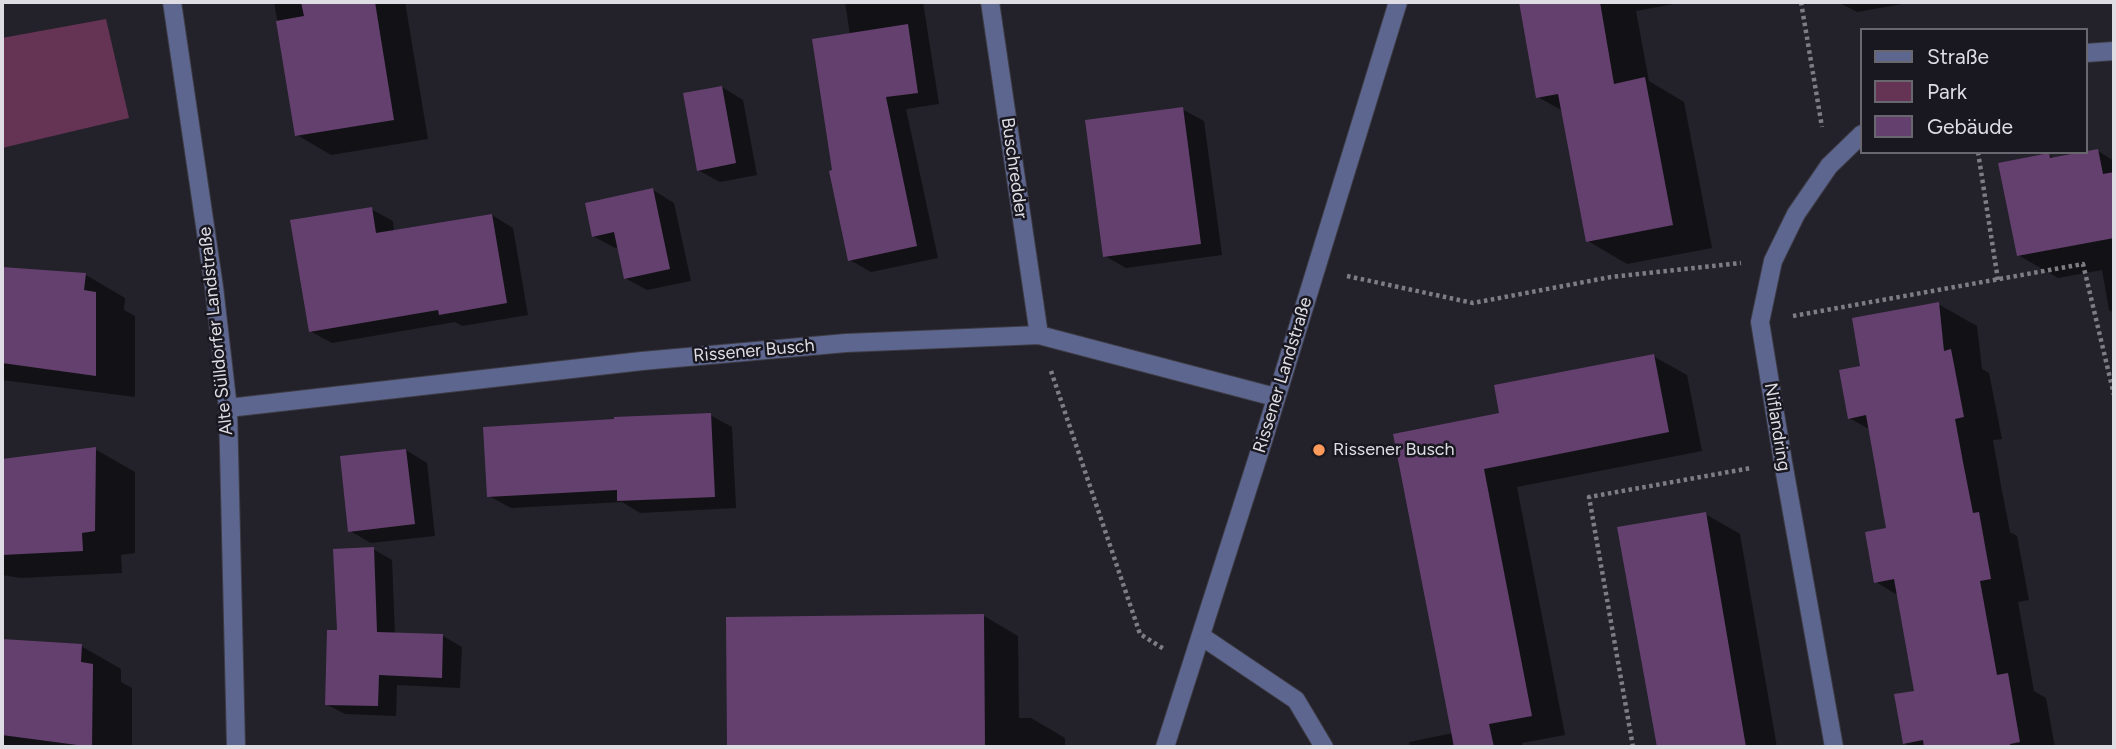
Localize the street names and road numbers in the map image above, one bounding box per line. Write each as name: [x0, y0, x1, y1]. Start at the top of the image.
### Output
street label: Buschredder: [996, 116, 1032, 220]
street label: Alte Sülldorfer Landstraße: [194, 226, 238, 436]
street label: Rissener Landstraße: [1249, 294, 1317, 456]
street label: Rissener Busch: [692, 335, 816, 367]
street label: Niflandring: [1759, 381, 1795, 473]

